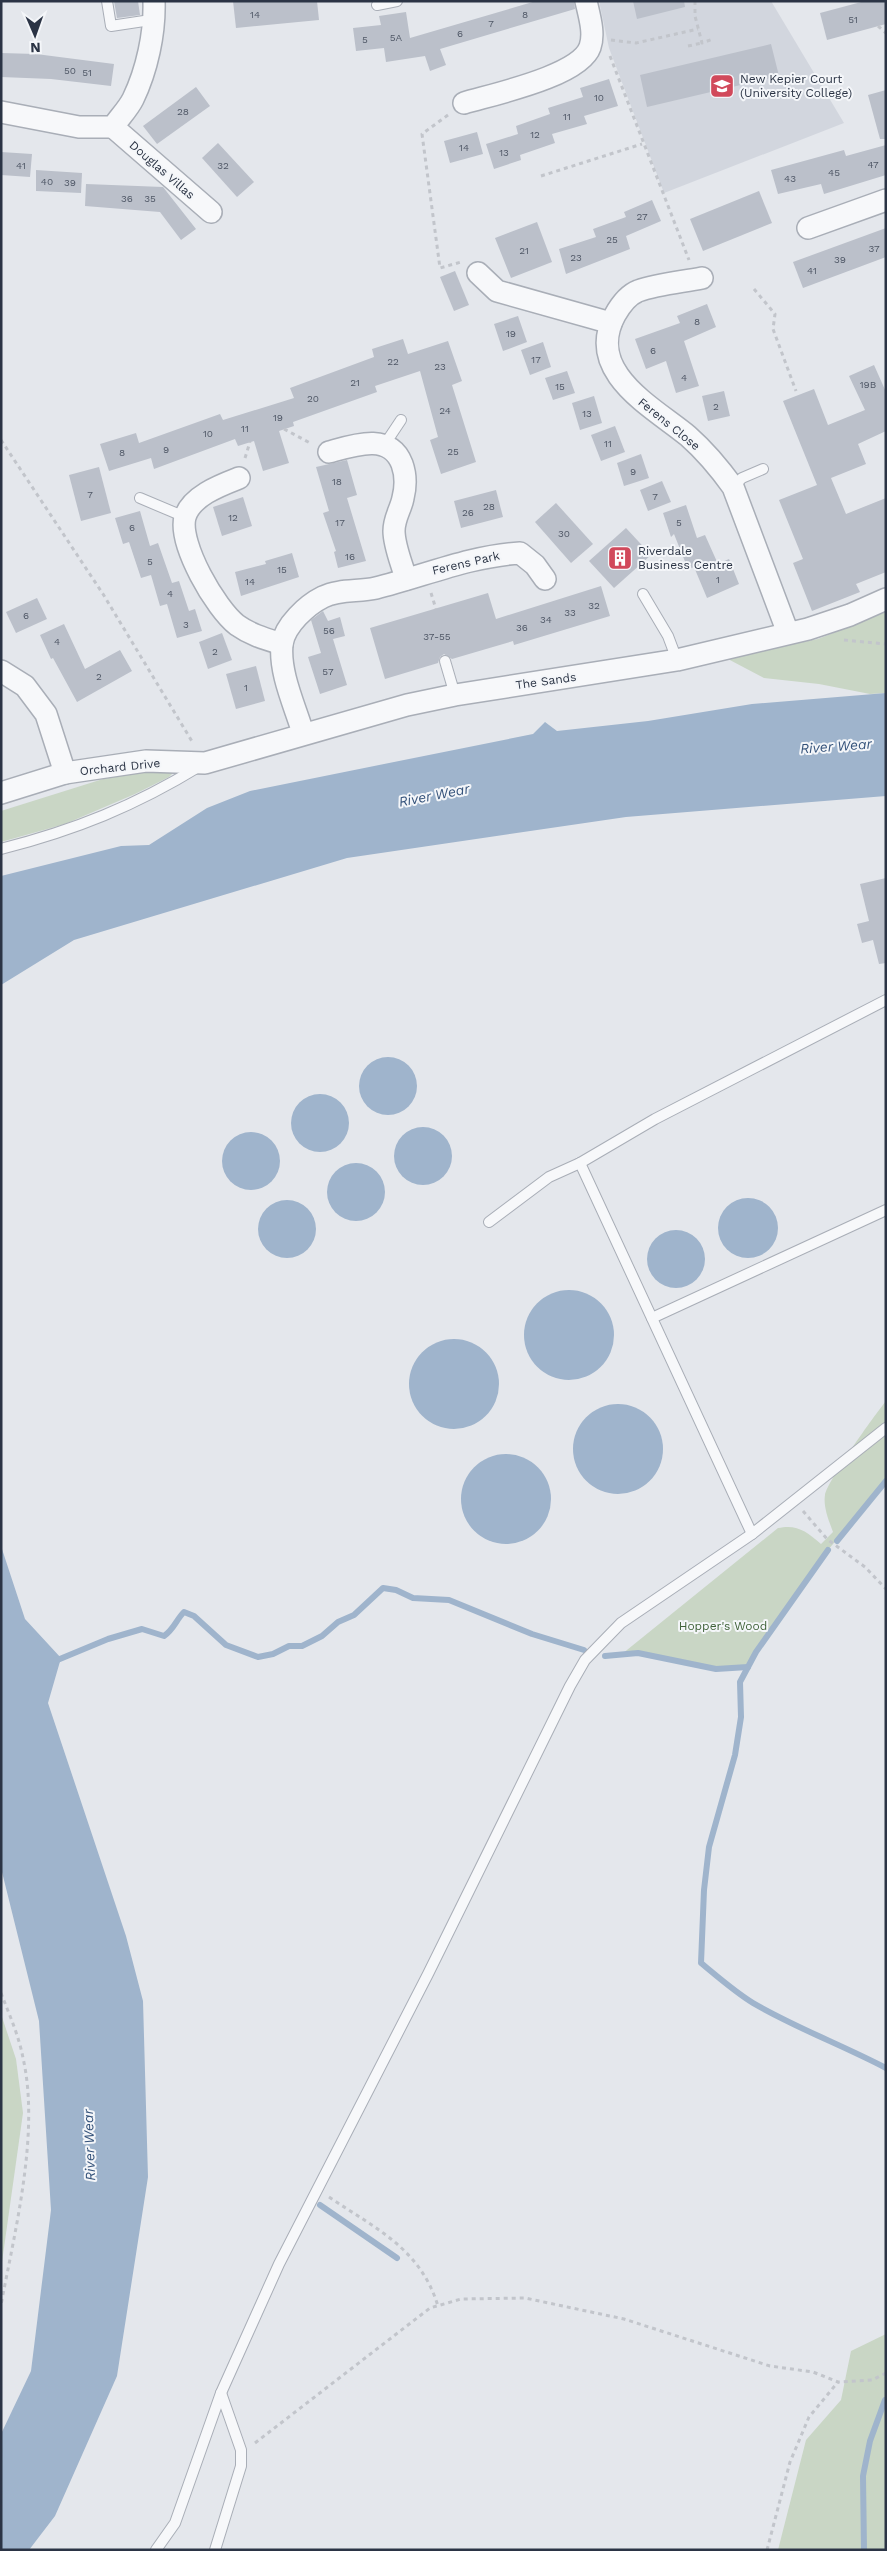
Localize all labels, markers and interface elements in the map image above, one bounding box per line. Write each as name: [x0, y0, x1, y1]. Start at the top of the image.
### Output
house number: 14: [250, 9, 260, 20]
house number: 8: [522, 9, 528, 20]
north arrow: [10, 10, 60, 60]
house number: 51: [848, 14, 858, 25]
house number: 7: [488, 18, 494, 29]
house number: 6: [457, 28, 463, 39]
house number: 5A: [390, 32, 403, 43]
house number: 5: [362, 34, 368, 45]
text: N: [30, 40, 41, 56]
house number: 50: [64, 65, 76, 76]
house number: 51: [82, 67, 92, 78]
place label: New Kepier Court (University College): [740, 72, 852, 100]
school or university icon: New Kepier Court (University College): [709, 73, 735, 99]
house number: 10: [594, 92, 604, 103]
house number: 28: [177, 106, 189, 117]
house number: 11: [563, 111, 571, 122]
house number: 12: [530, 129, 540, 140]
street label: Douglas Villas: [127, 138, 197, 202]
house number: 14: [459, 142, 469, 153]
house number: 13: [499, 147, 509, 158]
house number: 47: [867, 159, 879, 170]
house number: 41: [16, 160, 26, 171]
house number: 32: [217, 160, 229, 171]
house number: 45: [828, 167, 840, 178]
house number: 43: [784, 173, 796, 184]
house number: 40: [41, 176, 53, 187]
house number: 39: [64, 177, 76, 188]
house number: 36: [121, 193, 133, 204]
house number: 35: [144, 193, 156, 204]
house number: 27: [636, 211, 648, 222]
house number: 25: [606, 234, 618, 245]
house number: 37: [868, 243, 880, 254]
house number: 21: [519, 245, 529, 256]
house number: 23: [570, 252, 582, 263]
house number: 39: [834, 254, 846, 265]
house number: 41: [807, 265, 817, 276]
house number: 8: [694, 316, 700, 327]
house number: 19: [506, 328, 516, 339]
house number: 6: [650, 345, 656, 356]
house number: 17: [531, 354, 541, 365]
house number: 22: [387, 356, 399, 367]
house number: 23: [434, 361, 446, 372]
house number: 4: [681, 372, 687, 383]
house number: 21: [350, 377, 360, 388]
house number: 19B: [860, 379, 876, 390]
house number: 15: [555, 381, 565, 392]
house number: 20: [307, 393, 319, 404]
street label: Ferens Close: [635, 395, 703, 453]
house number: 2: [713, 401, 719, 412]
house number: 24: [439, 405, 451, 416]
house number: 13: [582, 408, 592, 419]
house number: 19: [273, 412, 283, 423]
house number: 11: [241, 423, 249, 434]
house number: 10: [203, 428, 213, 439]
house number: 11: [604, 438, 612, 449]
house number: 9: [163, 444, 169, 455]
house number: 25: [447, 446, 459, 457]
house number: 8: [119, 447, 125, 458]
house number: 9: [630, 466, 636, 477]
house number: 18: [332, 476, 342, 487]
house number: 7: [87, 489, 93, 500]
house number: 7: [652, 491, 658, 502]
house number: 28: [483, 501, 495, 512]
house number: 26: [462, 507, 474, 518]
house number: 12: [228, 512, 238, 523]
house number: 17: [335, 517, 345, 528]
house number: 5: [676, 517, 682, 528]
house number: 6: [129, 522, 135, 533]
house number: 30: [558, 528, 570, 539]
place label: Riverdale Business Centre: [638, 544, 733, 572]
building icon: Riverdale Business Centre: [607, 545, 633, 571]
street label: Ferens Park: [431, 548, 501, 578]
house number: 16: [345, 551, 355, 562]
house number: 5: [147, 556, 153, 567]
house number: 15: [277, 564, 287, 575]
house number: 1: [716, 574, 720, 585]
house number: 14: [245, 576, 255, 587]
house number: 4: [167, 588, 173, 599]
house number: 32: [588, 600, 600, 611]
house number: 33: [564, 607, 576, 618]
house number: 6: [23, 610, 29, 621]
house number: 34: [540, 614, 552, 625]
house number: 3: [183, 619, 189, 630]
house number: 36: [516, 622, 528, 633]
house number: 56: [323, 625, 335, 636]
house number: 37-55: [423, 631, 451, 642]
house number: 4: [54, 636, 60, 647]
house number: 2: [212, 646, 218, 657]
house number: 57: [322, 666, 334, 677]
street label: The Sands: [515, 670, 577, 692]
house number: 2: [96, 671, 102, 682]
house number: 1: [244, 682, 248, 693]
water label: River Wear: [800, 735, 873, 756]
street label: Orchard Drive: [79, 756, 161, 778]
water label: River Wear: [397, 780, 471, 810]
park label: Hopper's Wood: [679, 1619, 767, 1633]
water label: River Wear: [80, 2108, 98, 2181]

